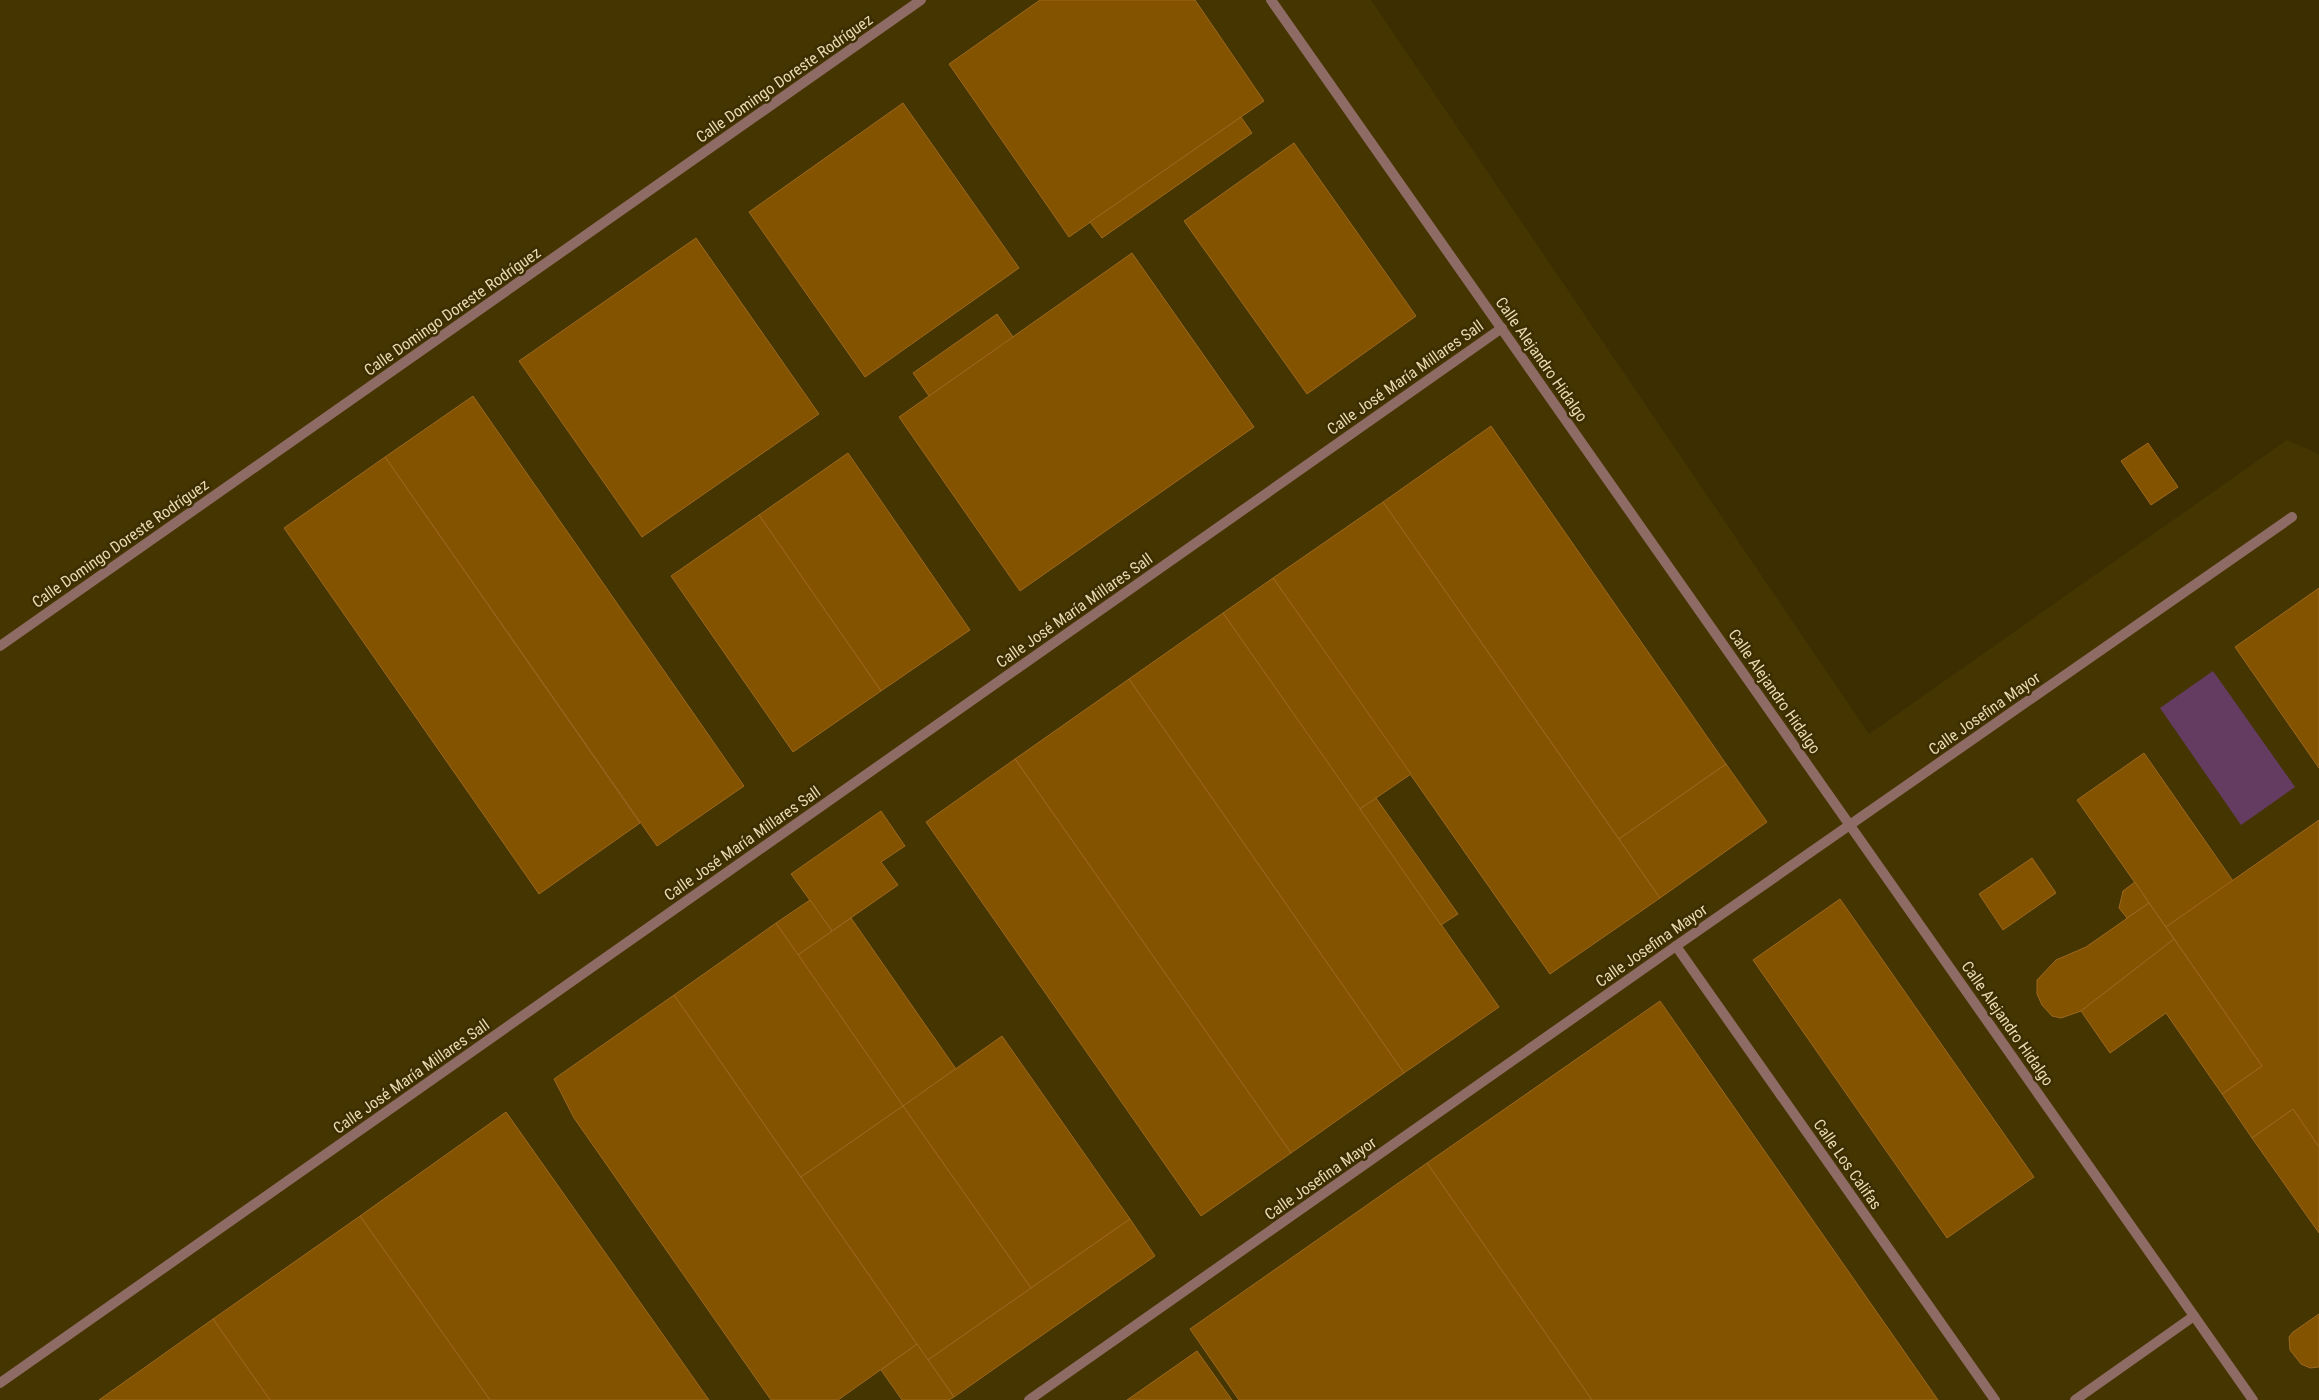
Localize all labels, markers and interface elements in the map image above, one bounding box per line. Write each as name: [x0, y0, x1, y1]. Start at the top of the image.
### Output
street label: Calle Domingo Doreste Rodríguez: [692, 10, 876, 147]
street label: Calle Domingo Doreste Rodríguez: [360, 243, 544, 380]
street label: Calle Alejandro Hidalgo: [1491, 293, 1592, 425]
street label: Calle José María Millares Sall: [1323, 316, 1487, 439]
street label: Calle Domingo Doreste Rodríguez: [28, 475, 212, 612]
street label: Calle José María Millares Sall: [992, 549, 1156, 672]
street label: Calle Alejandro Hidalgo: [1724, 625, 1825, 757]
street label: Calle Josefina Mayor: [1925, 668, 2044, 759]
street label: Calle José María Millares Sall: [660, 782, 824, 905]
street label: Calle Josefina Mayor: [1592, 900, 1711, 991]
street label: Calle Alejandro Hidalgo: [1957, 957, 2058, 1089]
street label: Calle José María Millares Sall: [329, 1015, 493, 1138]
street label: Calle Los Califas: [1809, 1115, 1886, 1213]
street label: Calle Josefina Mayor: [1261, 1133, 1380, 1224]

